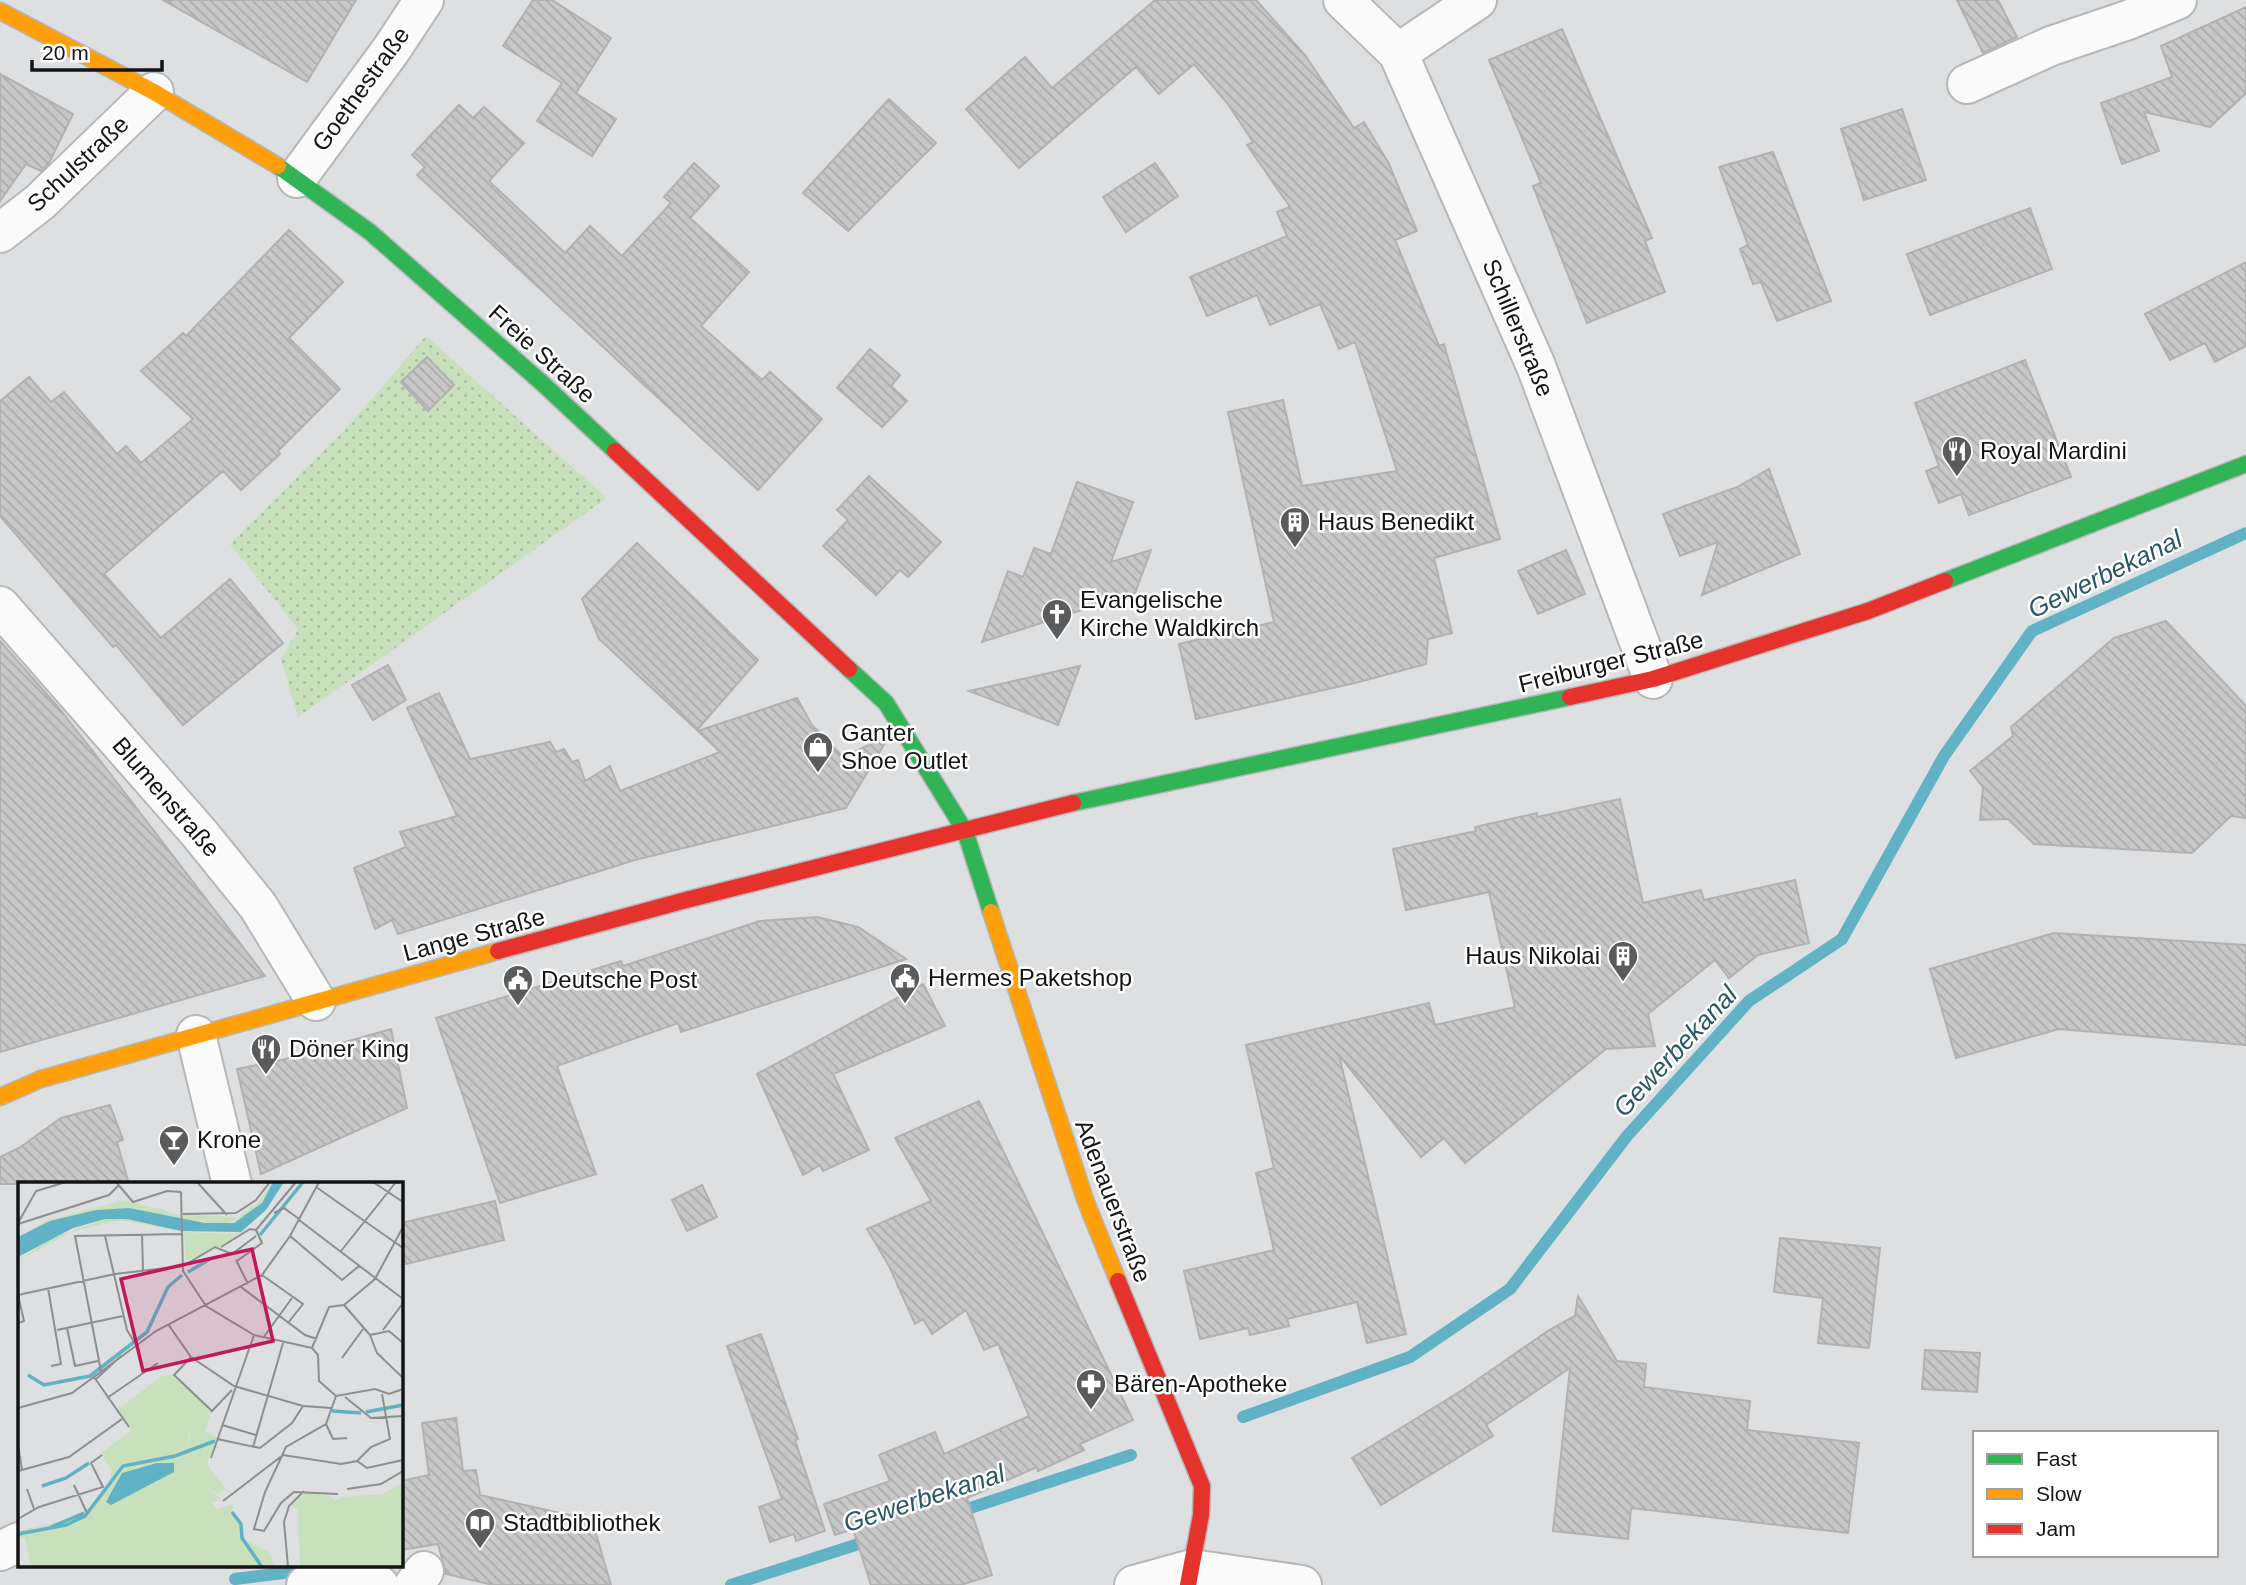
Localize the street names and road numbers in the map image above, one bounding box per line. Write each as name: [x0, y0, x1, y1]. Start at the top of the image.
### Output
street label: Goethestraße: [307, 21, 415, 156]
street label: Schulstraße: [22, 110, 134, 217]
street label: Schillerstraße: [1477, 255, 1560, 401]
street label: Freie Straße: [484, 299, 601, 408]
street label: Freiburger Straße: [1516, 626, 1706, 698]
street label: Blumenstraße: [107, 731, 226, 862]
street label: Lange Straße: [400, 903, 548, 966]
street label: Adenauerstraße: [1070, 1116, 1157, 1286]

